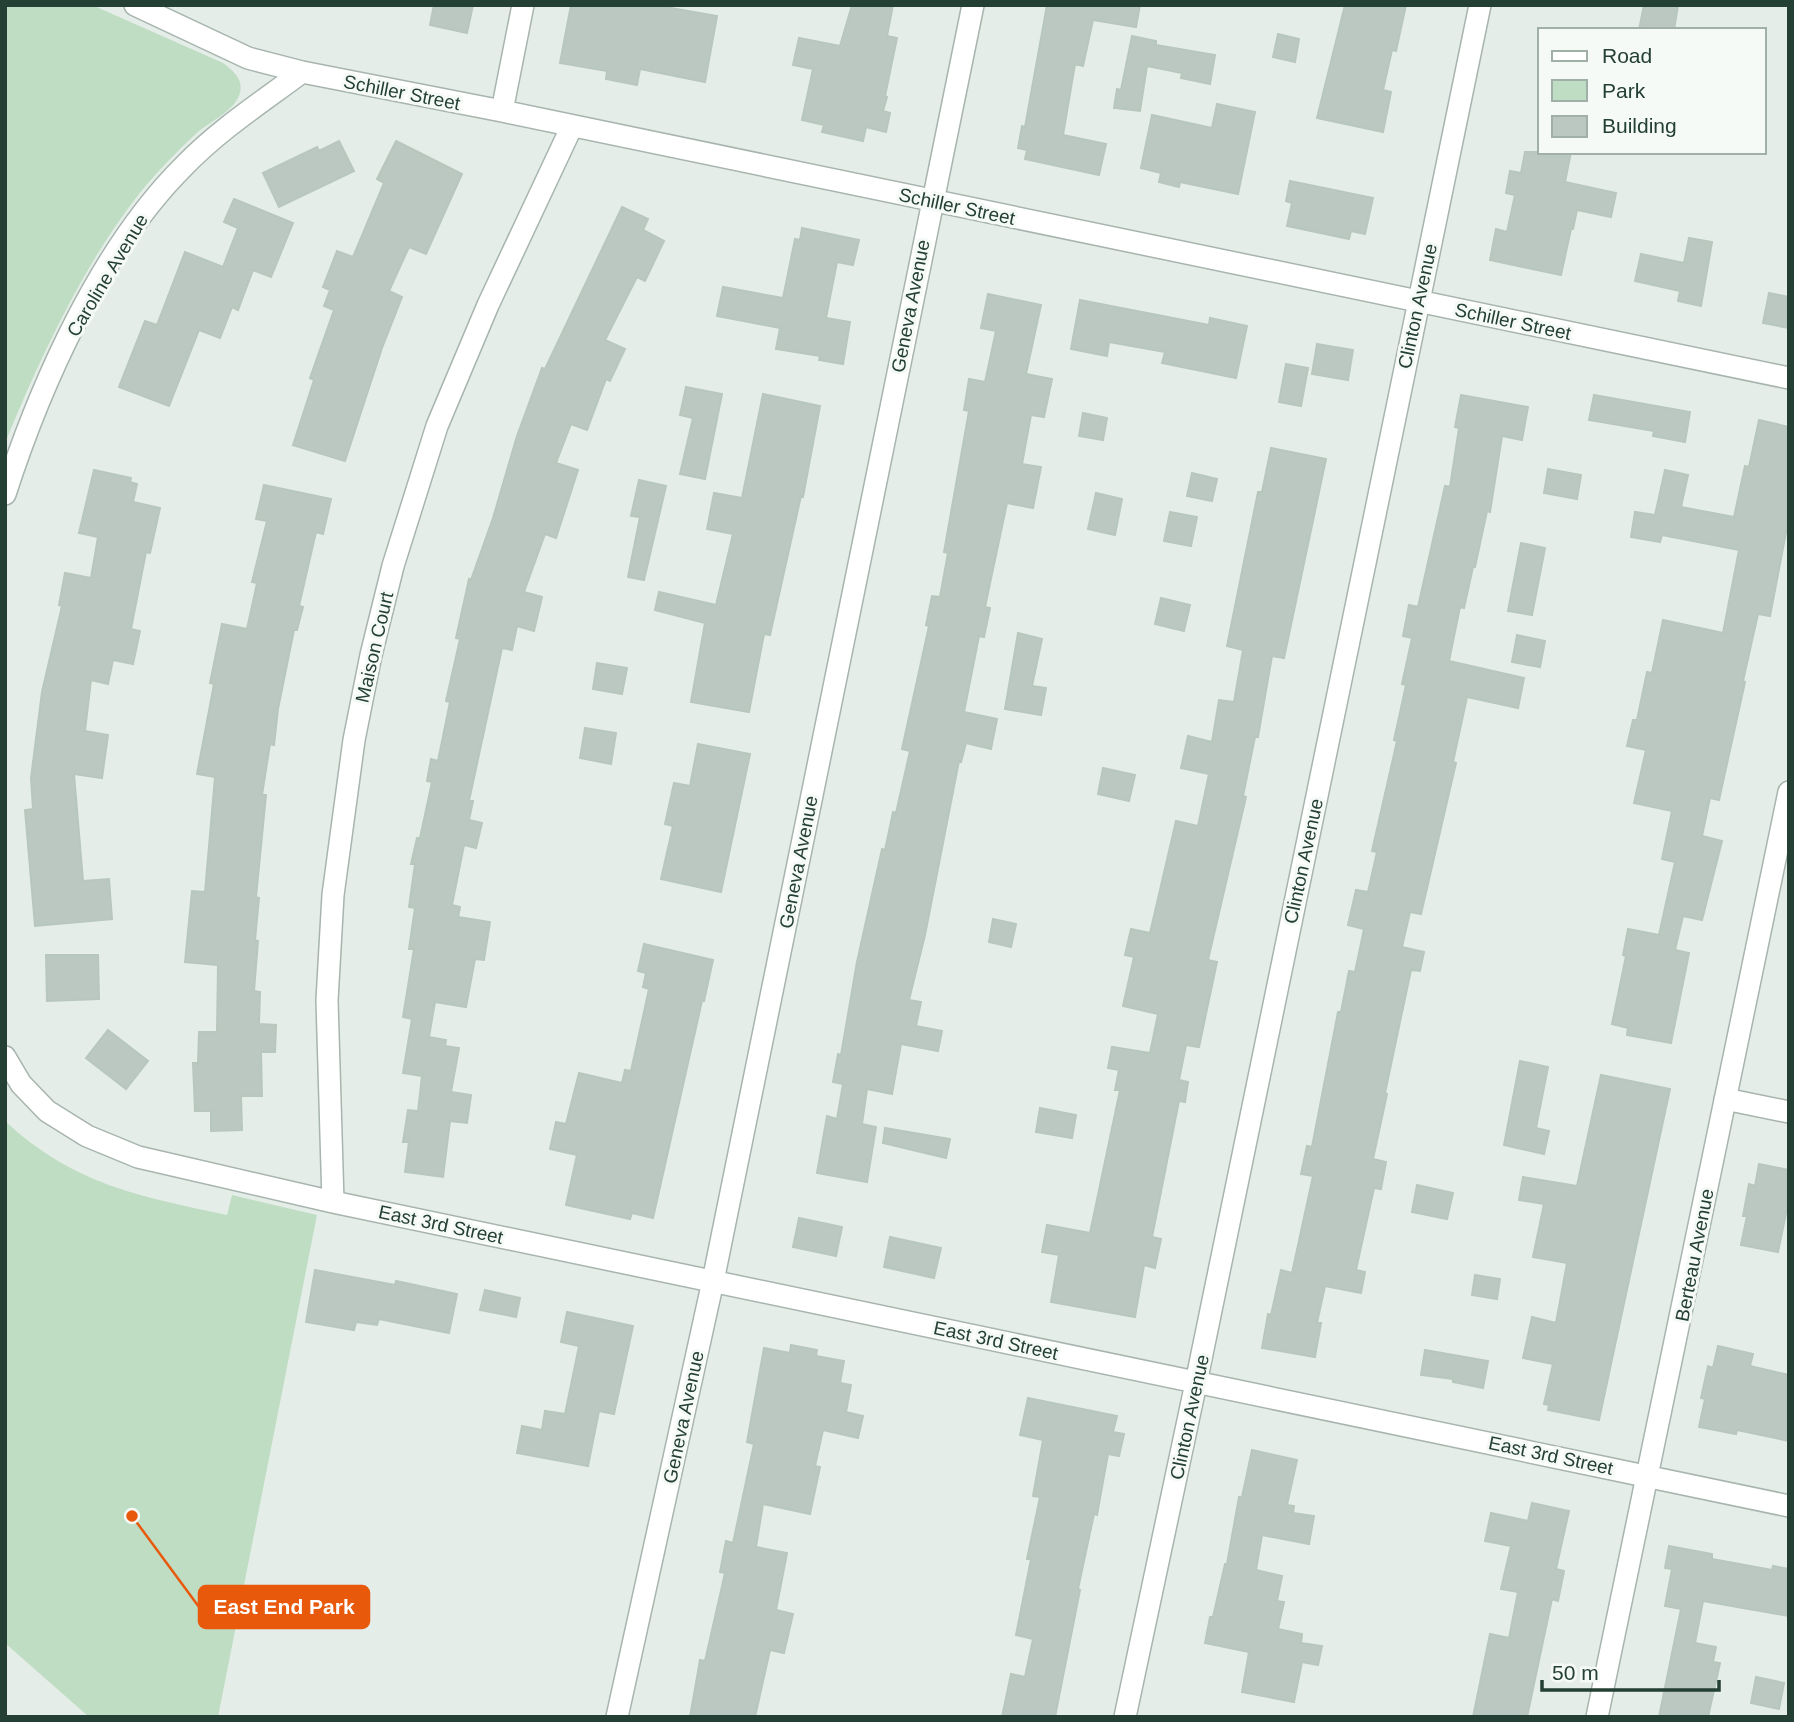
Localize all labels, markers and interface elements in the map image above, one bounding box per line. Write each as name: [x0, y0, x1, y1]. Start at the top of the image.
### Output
legend: [1538, 28, 1766, 154]
text: Road: [1602, 44, 1652, 67]
street label: Schiller Street: [342, 71, 463, 114]
text: Park: [1602, 79, 1646, 102]
text: Building: [1602, 114, 1677, 137]
street label: Schiller Street: [897, 184, 1018, 229]
street label: Caroline Avenue: [63, 210, 152, 340]
street label: Geneva Avenue: [887, 238, 934, 374]
street label: Clinton Avenue: [1394, 242, 1441, 371]
street label: Schiller Street: [1453, 299, 1574, 344]
street label: Maison Court: [352, 589, 398, 705]
street label: Geneva Avenue: [775, 794, 822, 930]
street label: Clinton Avenue: [1280, 797, 1327, 926]
street label: Berteau Avenue: [1671, 1187, 1718, 1323]
street label: East 3rd Street: [377, 1201, 506, 1248]
street label: East 3rd Street: [932, 1317, 1061, 1364]
street label: Geneva Avenue: [659, 1349, 708, 1485]
street label: Clinton Avenue: [1166, 1353, 1213, 1482]
street label: East 3rd Street: [1487, 1432, 1616, 1479]
callout: East End Park: [199, 1586, 369, 1628]
text: East End Park: [213, 1595, 355, 1618]
scale bar: [1542, 1648, 1719, 1692]
text: 50 m: [1552, 1661, 1599, 1684]

